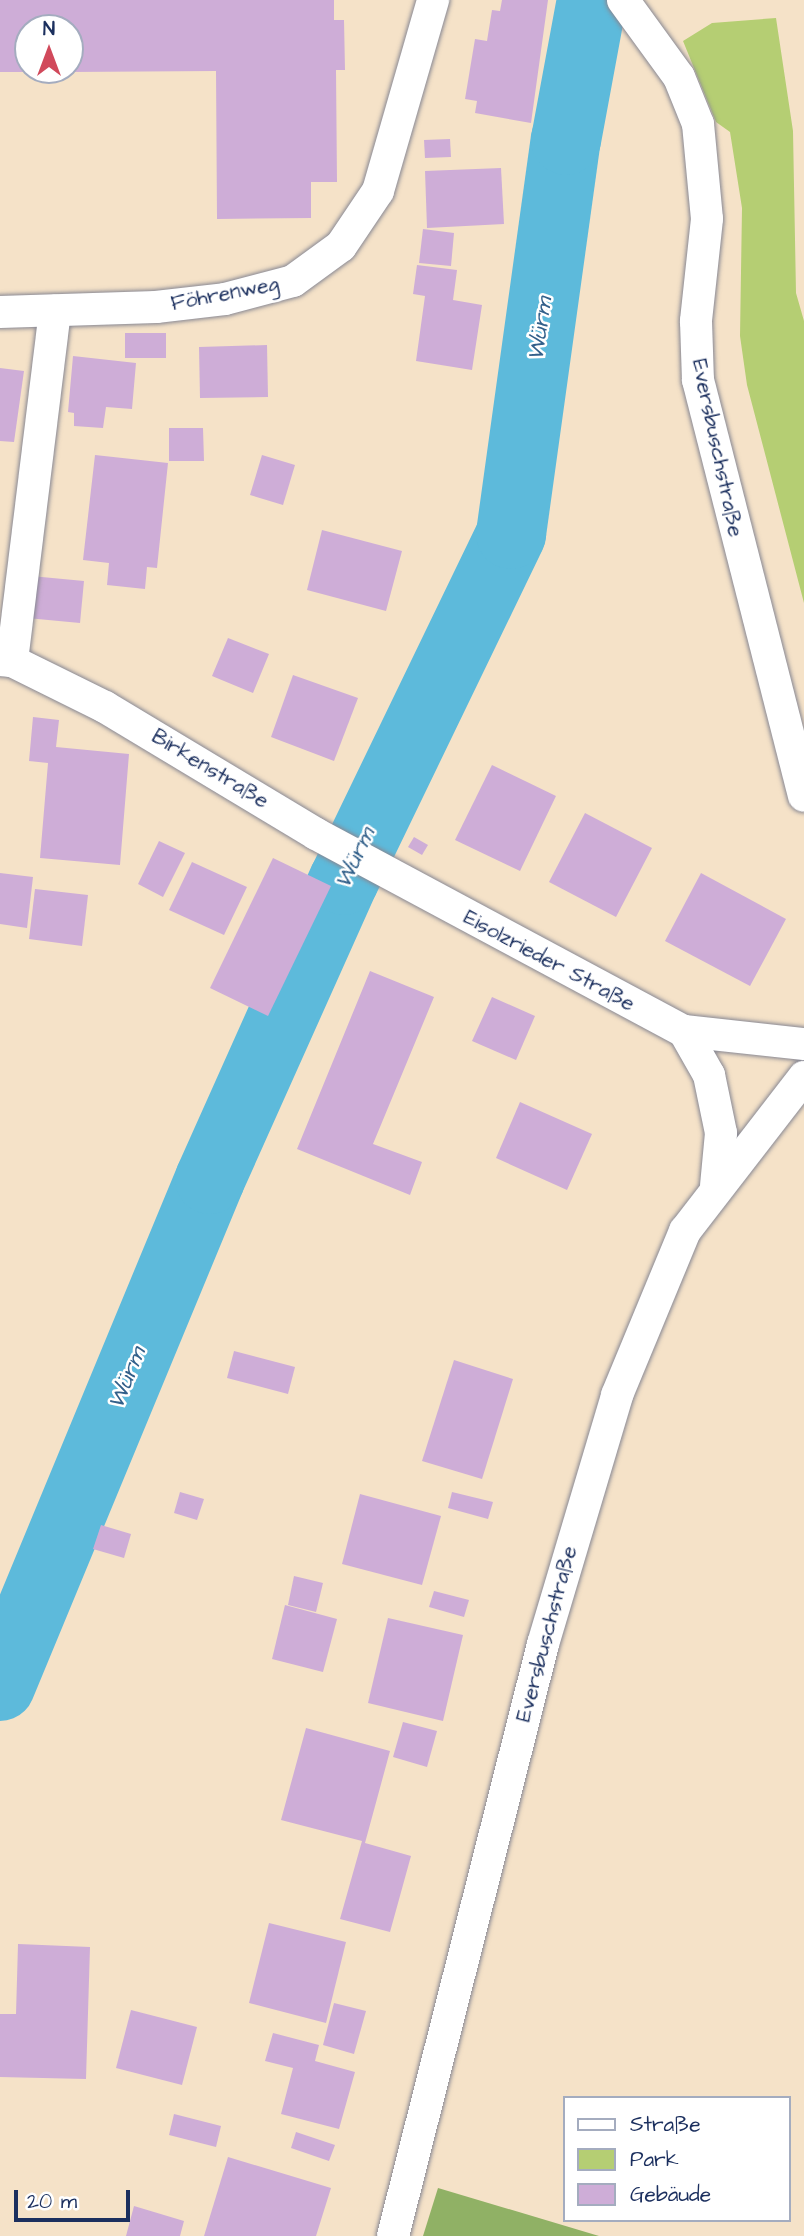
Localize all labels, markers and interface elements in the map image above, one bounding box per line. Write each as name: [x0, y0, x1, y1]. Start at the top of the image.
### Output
north arrow: [14, 14, 84, 84]
text: N: [43, 16, 55, 43]
street label: Föhrenweg: [169, 271, 281, 317]
water label: Würm: [522, 295, 558, 363]
street label: Eversbuschstraße: [686, 357, 748, 539]
street label: Birkenstraße: [147, 724, 273, 814]
water label: Würm: [329, 823, 381, 893]
street label: Eisolzrieder Straße: [459, 905, 639, 1017]
water label: Würm: [102, 1343, 152, 1413]
street label: Eversbuschstraße: [511, 1543, 583, 1725]
legend: [562, 2096, 790, 2222]
text: Straße: [630, 2110, 701, 2139]
text: Park: [630, 2145, 679, 2174]
scale bar: [18, 2176, 133, 2220]
text: Gebäude: [630, 2180, 711, 2209]
text: 20 m: [27, 2187, 77, 2216]

